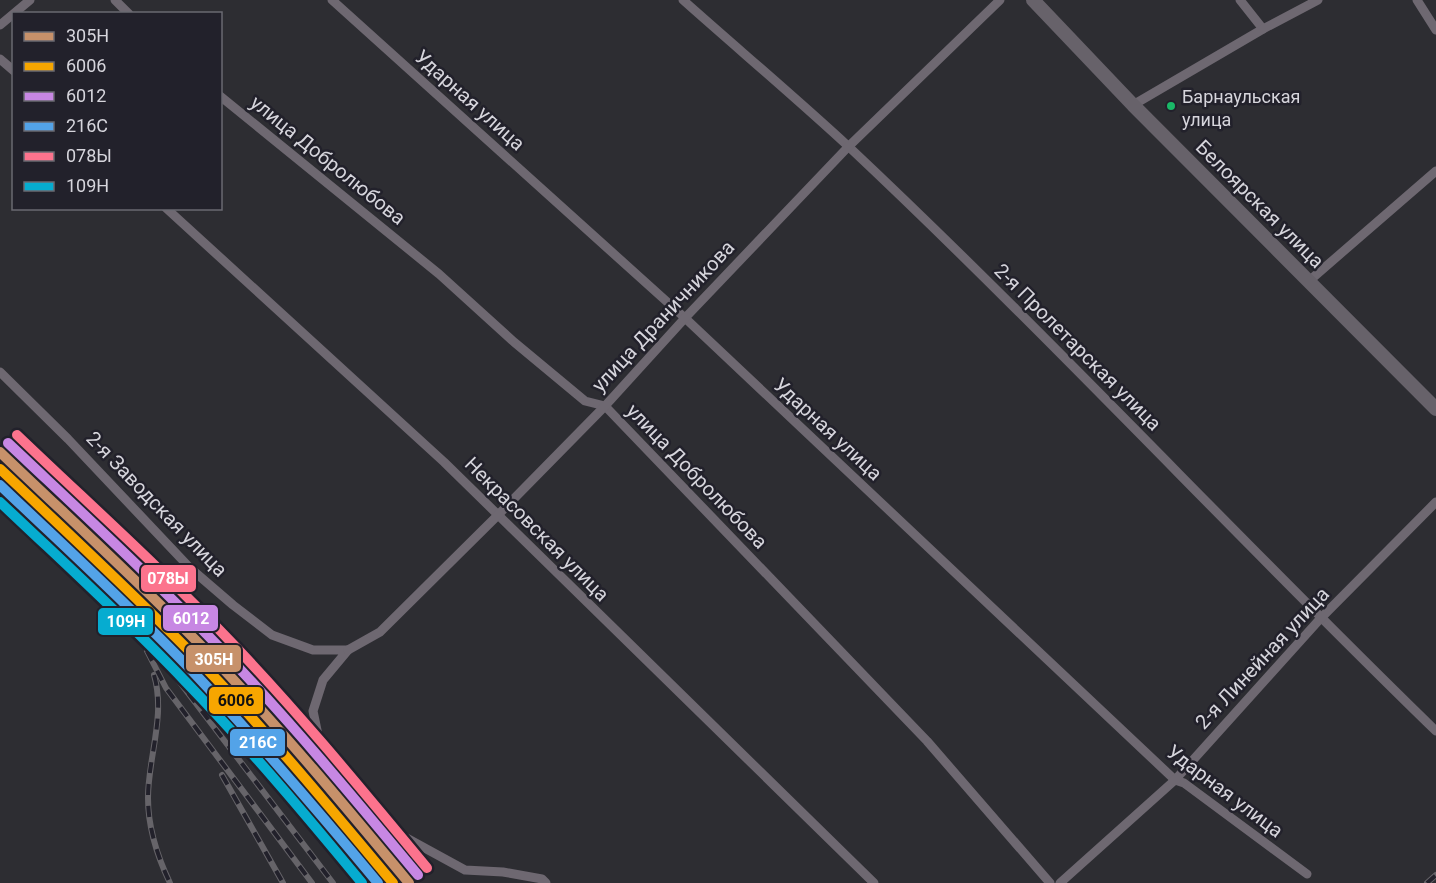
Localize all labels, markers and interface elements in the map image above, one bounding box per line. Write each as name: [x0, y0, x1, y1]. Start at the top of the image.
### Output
legend: [12, 12, 222, 210]
text: 305Н: [66, 25, 109, 46]
street label: Ударная улица: [410, 45, 530, 155]
text: 6006: [66, 55, 106, 76]
text: 6012: [66, 85, 106, 106]
place label: Барнаульская улица: [1182, 86, 1300, 130]
street label: улица Добролюбова: [246, 90, 410, 230]
marker: Барнаульская улица: [1165, 100, 1177, 112]
text: 216С: [66, 115, 108, 136]
street label: Белоярская улица: [1191, 135, 1329, 273]
text: 078Ы: [66, 145, 112, 166]
text: 109Н: [66, 175, 109, 196]
street label: улица Драничникова: [587, 235, 739, 397]
street label: 2-я Пролетарская улица: [990, 259, 1166, 435]
street label: Ударная улица: [769, 373, 887, 485]
street label: улица Добролюбова: [622, 398, 772, 554]
street label: 2-я Заводская улица: [81, 426, 233, 582]
street label: Некрасовская улица: [460, 452, 614, 606]
line badge: 078Ы: [140, 564, 197, 593]
text: 078Ы: [147, 569, 189, 588]
street label: 2-я Линейная улица: [1190, 582, 1334, 734]
line badge: 6012: [162, 604, 219, 632]
line badge: 109Н: [97, 607, 154, 636]
text: 6012: [173, 609, 209, 628]
text: 109Н: [107, 612, 145, 631]
line badge: 305Н: [185, 644, 242, 673]
text: 305Н: [195, 650, 233, 669]
line badge: 6006: [208, 686, 264, 715]
text: 6006: [218, 691, 254, 710]
line badge: 216С: [229, 728, 286, 757]
text: 216С: [239, 733, 277, 752]
street label: Ударная улица: [1162, 740, 1288, 842]

